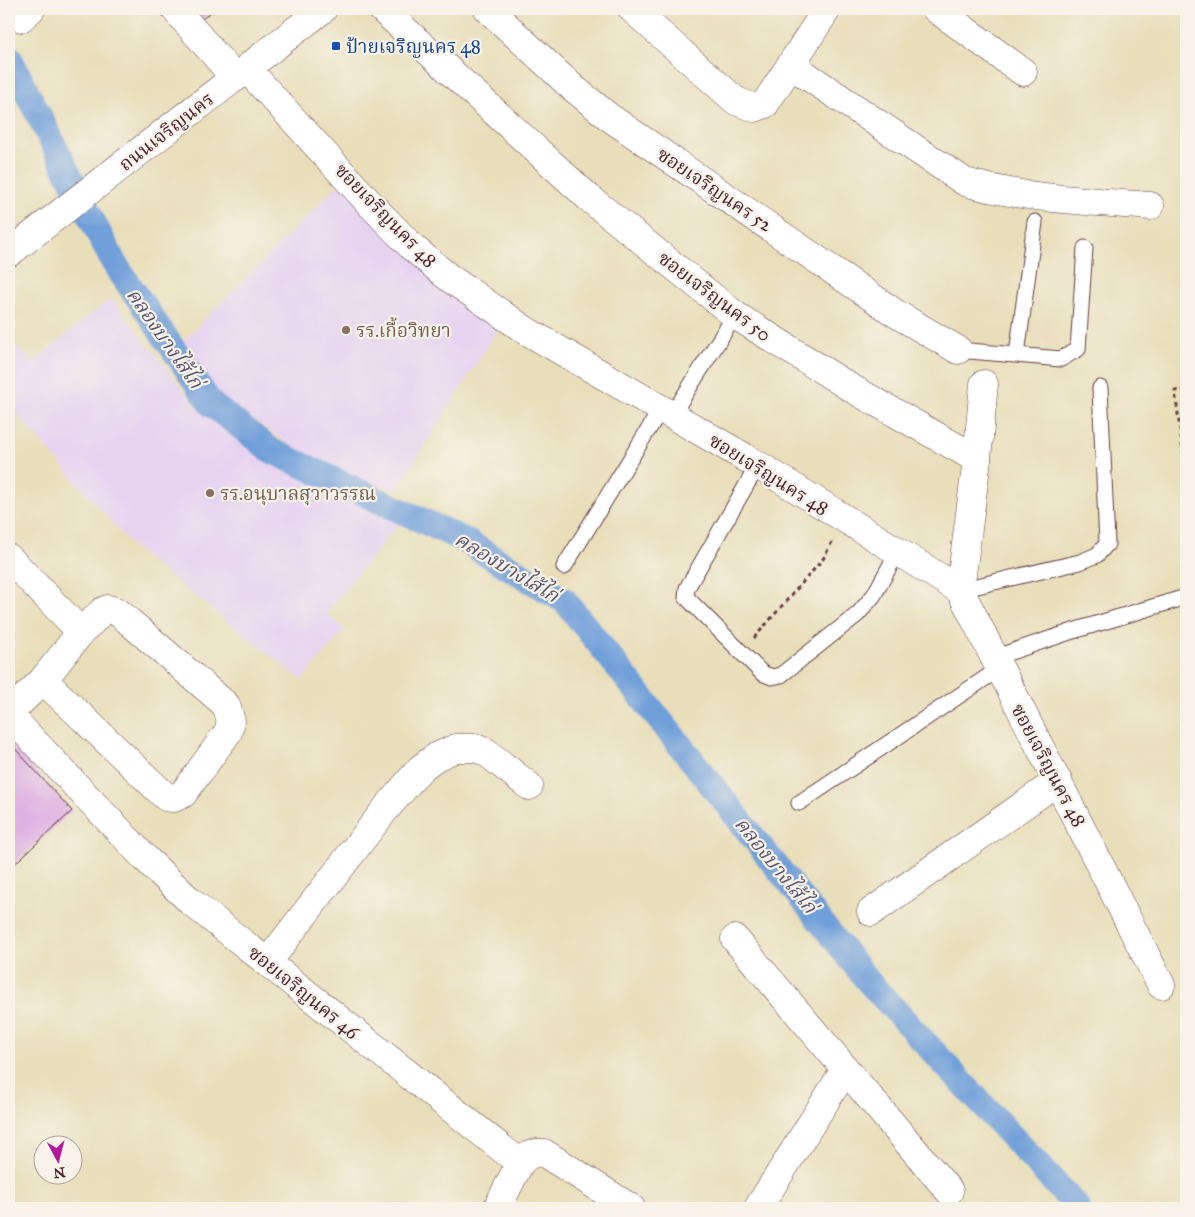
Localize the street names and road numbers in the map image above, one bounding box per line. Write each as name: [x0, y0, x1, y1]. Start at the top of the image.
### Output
street label: ถนนเจริญนคร: [114, 87, 218, 176]
street label: ซอยเจริญนคร 52: [653, 143, 777, 237]
street label: ซอยเจริญนคร 48: [330, 158, 441, 272]
street label: ซอยเจริญนคร 50: [654, 246, 776, 346]
street label: ซอยเจริญนคร 48: [705, 429, 833, 520]
street label: ซอยเจริญนคร 48: [1006, 700, 1091, 831]
street label: ซอยเจริญนคร 46: [244, 941, 365, 1045]

